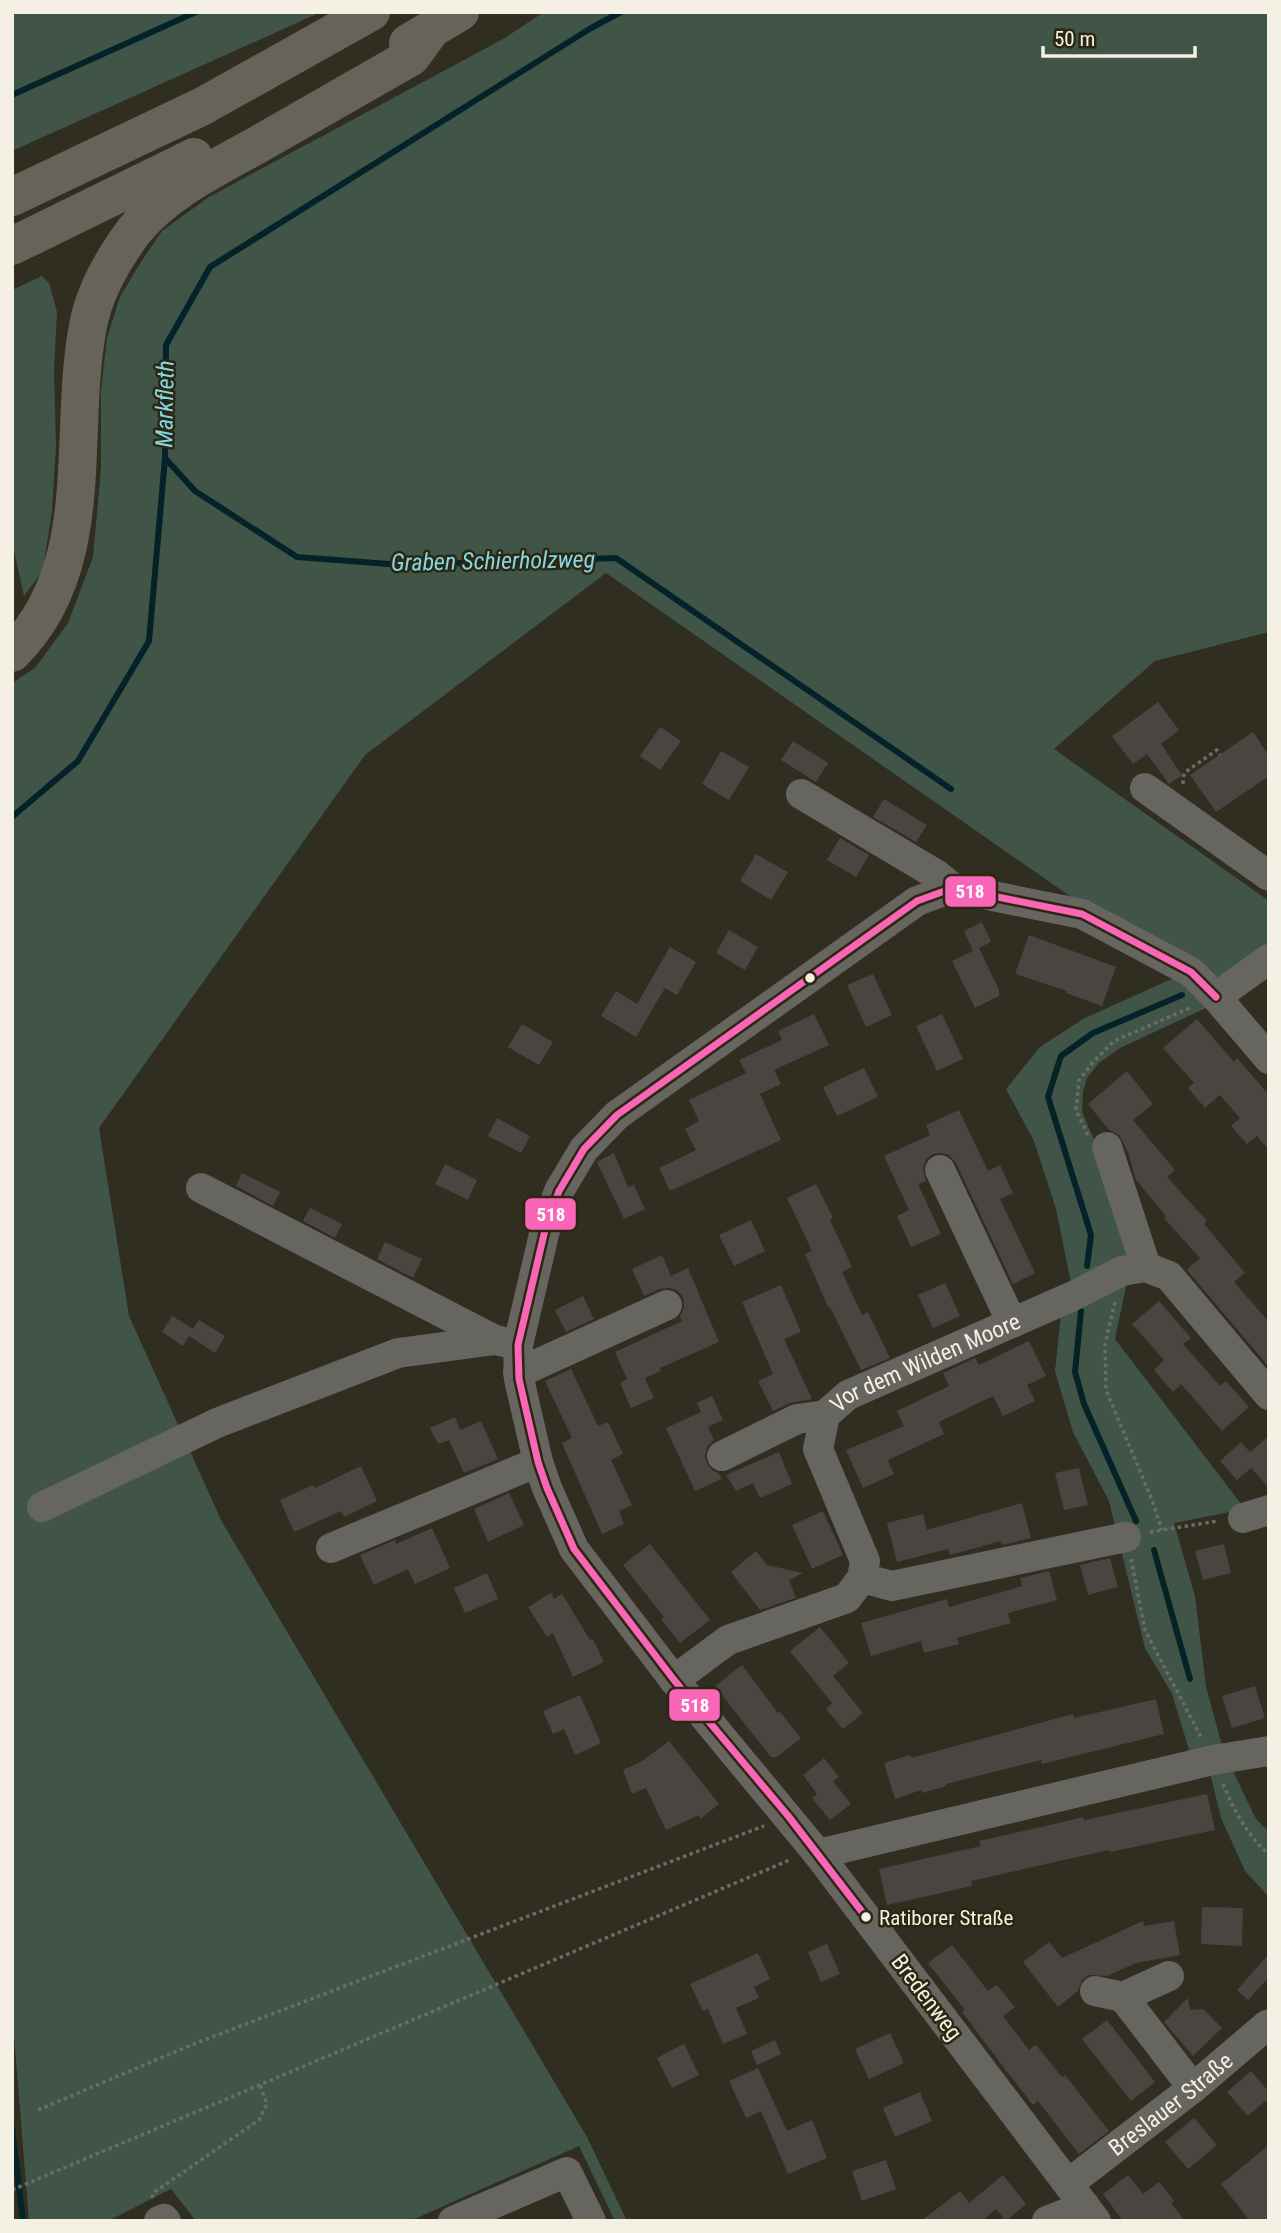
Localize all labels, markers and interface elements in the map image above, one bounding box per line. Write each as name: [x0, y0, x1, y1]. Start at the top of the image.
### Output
scale bar: [1043, 14, 1195, 58]
text: 50 m: [1054, 27, 1095, 51]
water label: Markfleth: [150, 360, 180, 448]
water label: Graben Schierholzweg: [391, 545, 595, 577]
line badge: 518: [944, 875, 997, 908]
text: 518: [956, 880, 984, 903]
unlabelled marker: [803, 971, 817, 985]
line badge: 518: [524, 1197, 577, 1231]
text: 518: [537, 1203, 565, 1226]
street label: Vor dem Wilden Moore: [825, 1308, 1024, 1418]
line badge: 518: [668, 1688, 721, 1722]
text: 518: [681, 1694, 709, 1717]
place label: Ratiborer Straße: [879, 1906, 1014, 1930]
marker: Ratiborer Straße: [859, 1910, 873, 1924]
street label: Bredenweg: [886, 1949, 968, 2046]
street label: Breslauer Straße: [1104, 2047, 1238, 2162]

